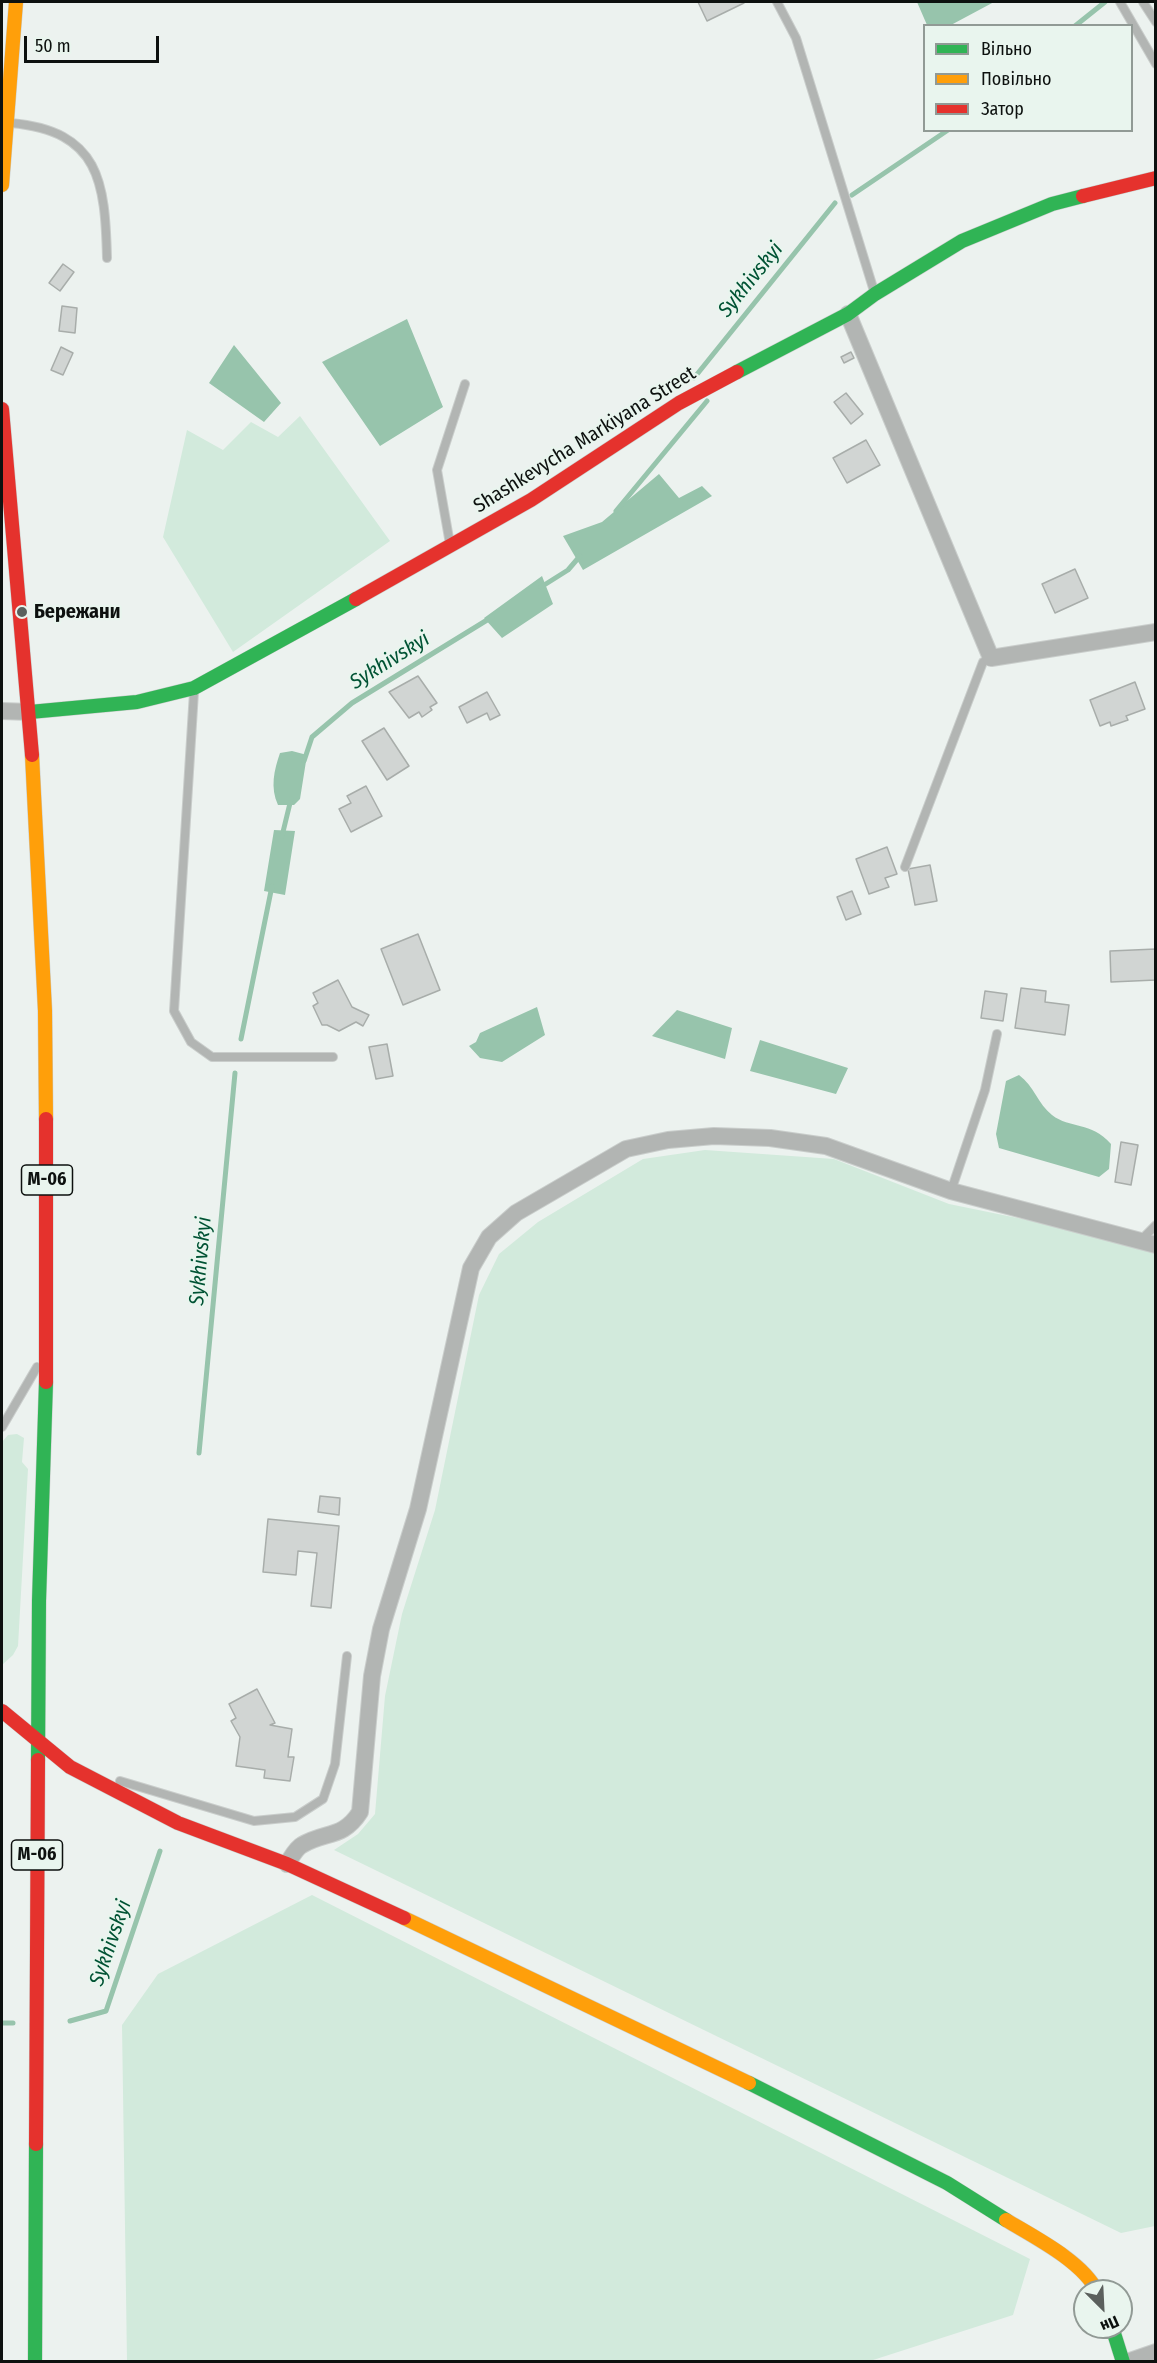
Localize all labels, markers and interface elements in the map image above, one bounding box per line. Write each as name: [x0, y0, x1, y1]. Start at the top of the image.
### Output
scale bar: [27, 24, 162, 62]
legend: [923, 24, 1133, 132]
text: 50 m: [35, 35, 71, 57]
text: Вільно: [981, 38, 1032, 60]
text: Повільно: [981, 68, 1052, 90]
text: Затор: [981, 98, 1024, 120]
water label: Sykhivskyi: [713, 237, 789, 323]
street label: Shashkevycha Markiyana Street: [469, 362, 701, 518]
place label: Бережани: [34, 600, 120, 624]
marker: Бережани: [15, 605, 29, 619]
water label: Sykhivskyi: [346, 627, 434, 695]
road number: М-06: [22, 1165, 72, 1195]
water label: Sykhivskyi: [185, 1216, 217, 1306]
road number: М-06: [12, 1840, 63, 1870]
water label: Sykhivskyi: [85, 1897, 137, 1989]
north arrow: [1073, 2279, 1133, 2339]
text: Пн: [1098, 2312, 1122, 2336]

